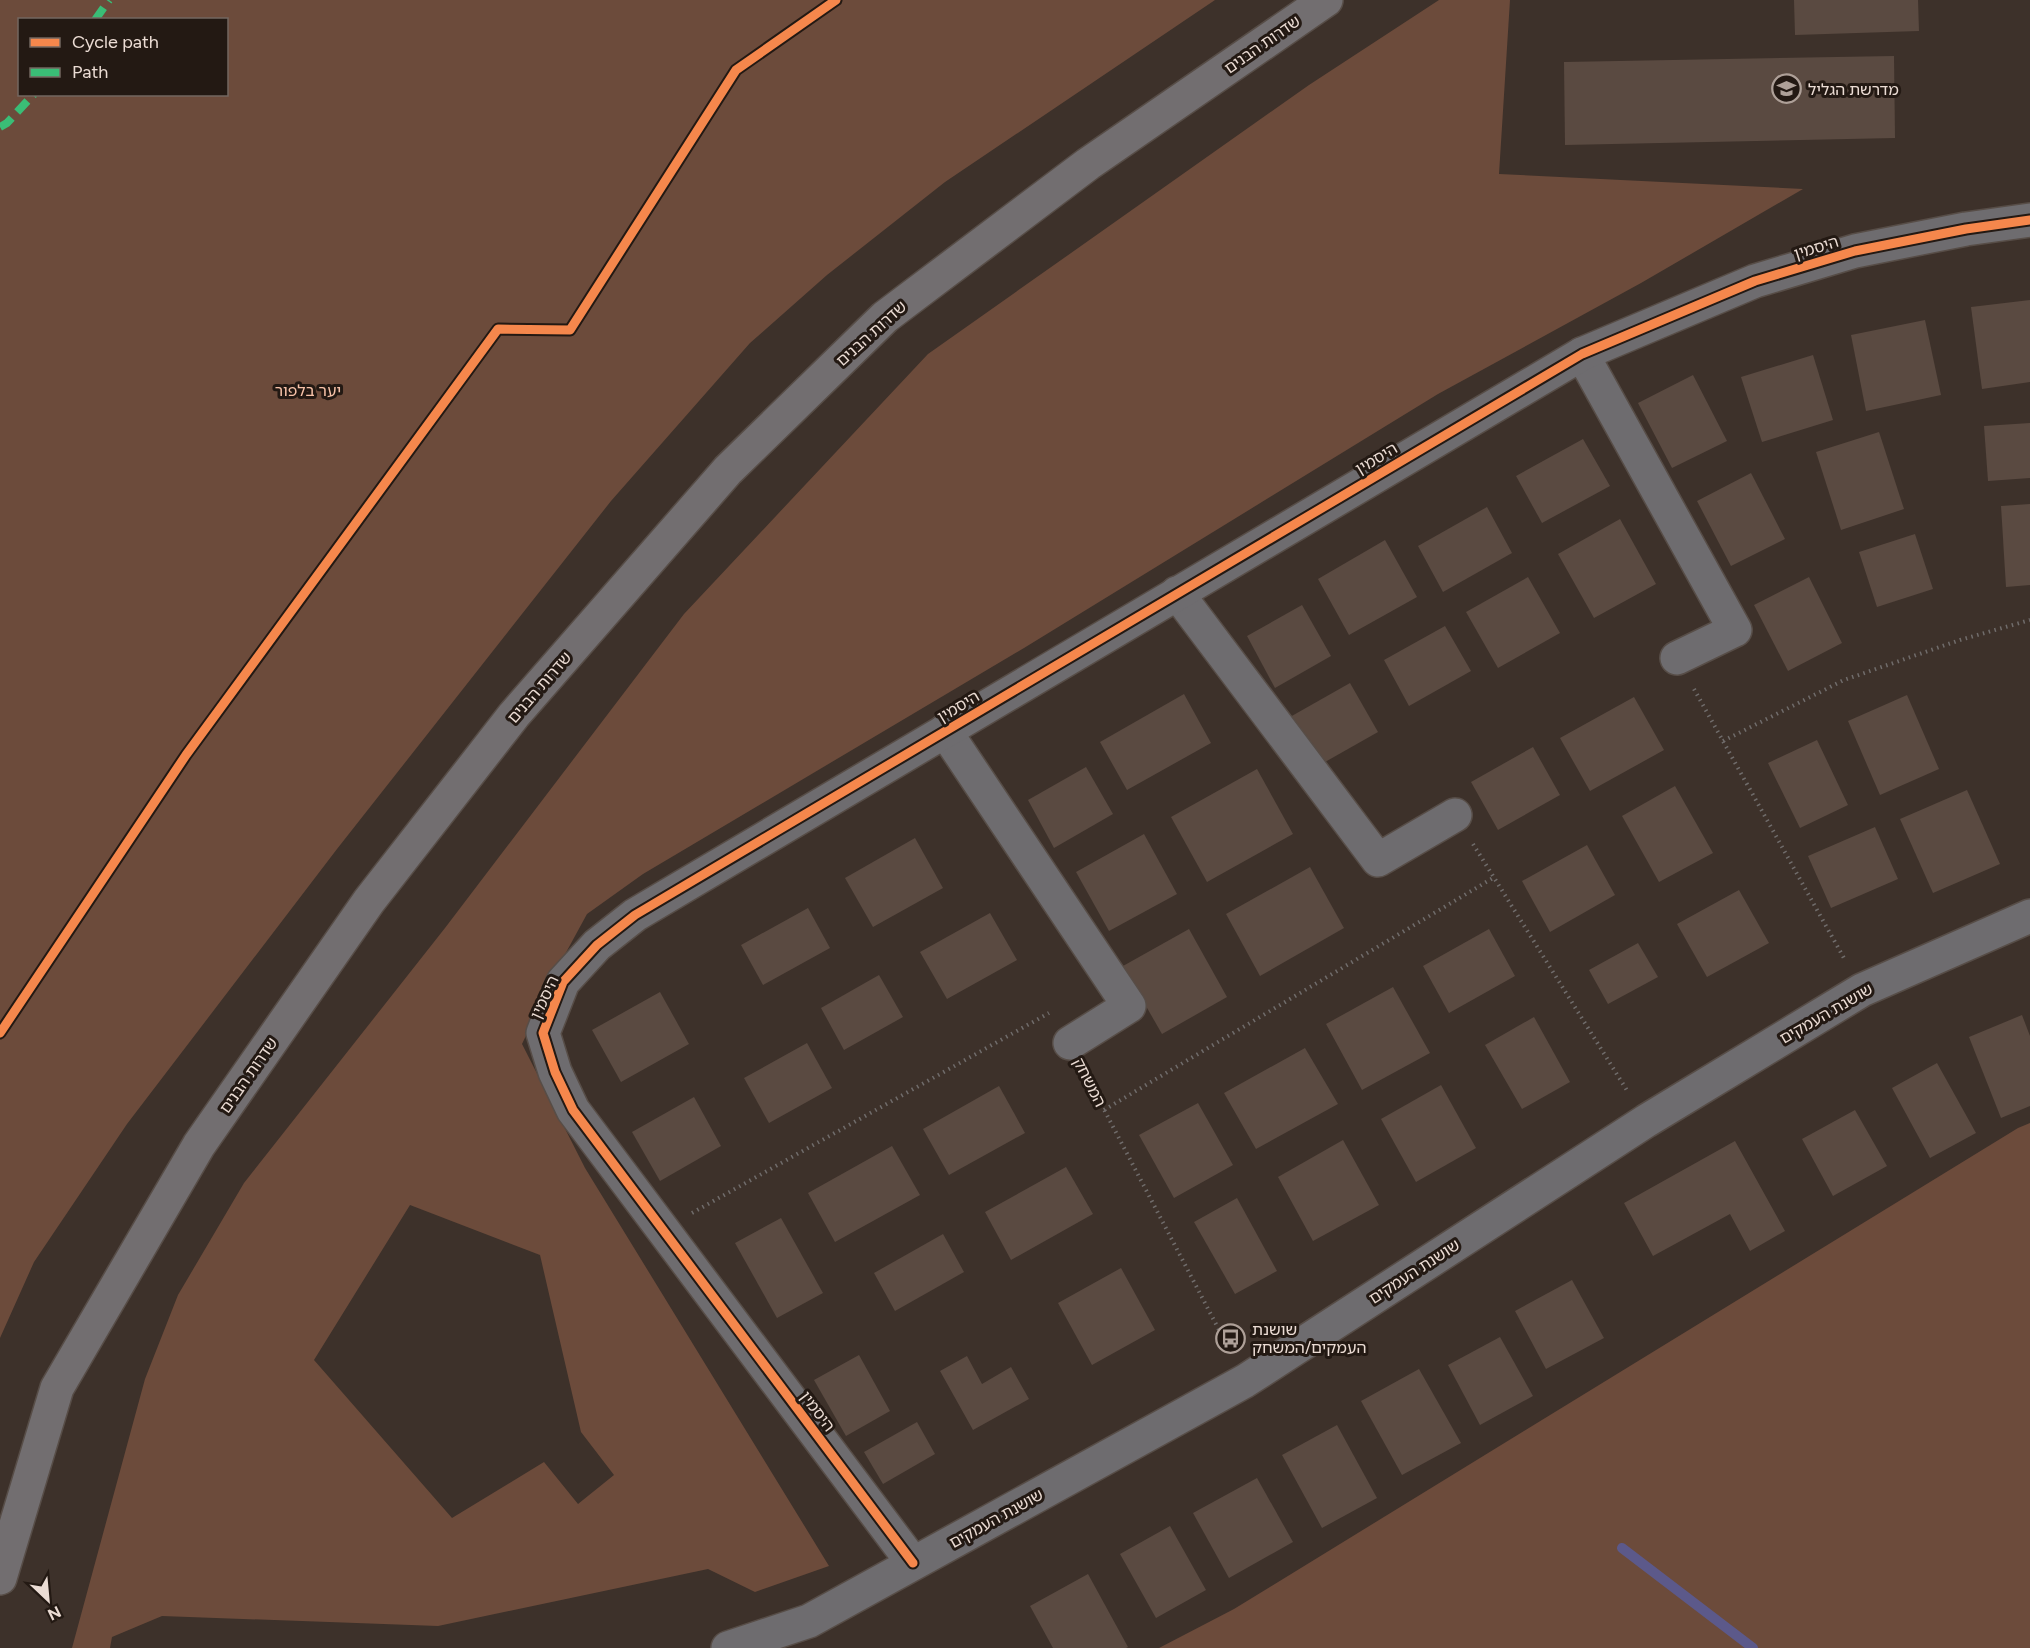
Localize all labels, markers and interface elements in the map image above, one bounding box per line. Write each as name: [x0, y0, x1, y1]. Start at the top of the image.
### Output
street label: שדרות הבנים: [1221, 11, 1304, 77]
legend: [18, 18, 228, 96]
text: Cycle path: [72, 31, 159, 53]
text: Path: [72, 61, 108, 83]
school or university icon: מדרשת הגליל: [1771, 73, 1803, 105]
place label: מדרשת הגליל: [1808, 80, 1899, 99]
street label: היסמין: [1792, 232, 1841, 263]
street label: שדרות הבנים: [832, 297, 910, 370]
park label: יער בלפור: [275, 381, 341, 400]
street label: היסמין: [1352, 439, 1401, 478]
street label: שדרות הבנים: [503, 648, 575, 727]
street label: היסמין: [934, 687, 983, 726]
street label: היסמין: [526, 973, 563, 1022]
street label: שושנת העמקים: [1776, 979, 1876, 1048]
street label: שדרות הבנים: [215, 1034, 281, 1117]
street label: המשחק: [1069, 1054, 1110, 1110]
street label: שושנת העמקים: [1365, 1235, 1463, 1308]
place label: שושנת העמקים/המשחק: [1252, 1320, 1366, 1357]
bus stop icon: שושנת העמקים/המשחק: [1215, 1322, 1247, 1354]
street label: היסמין: [796, 1387, 839, 1435]
street label: שושנת העמקים: [946, 1485, 1047, 1552]
north arrow: [18, 1570, 78, 1630]
text: N: [45, 1602, 64, 1624]

